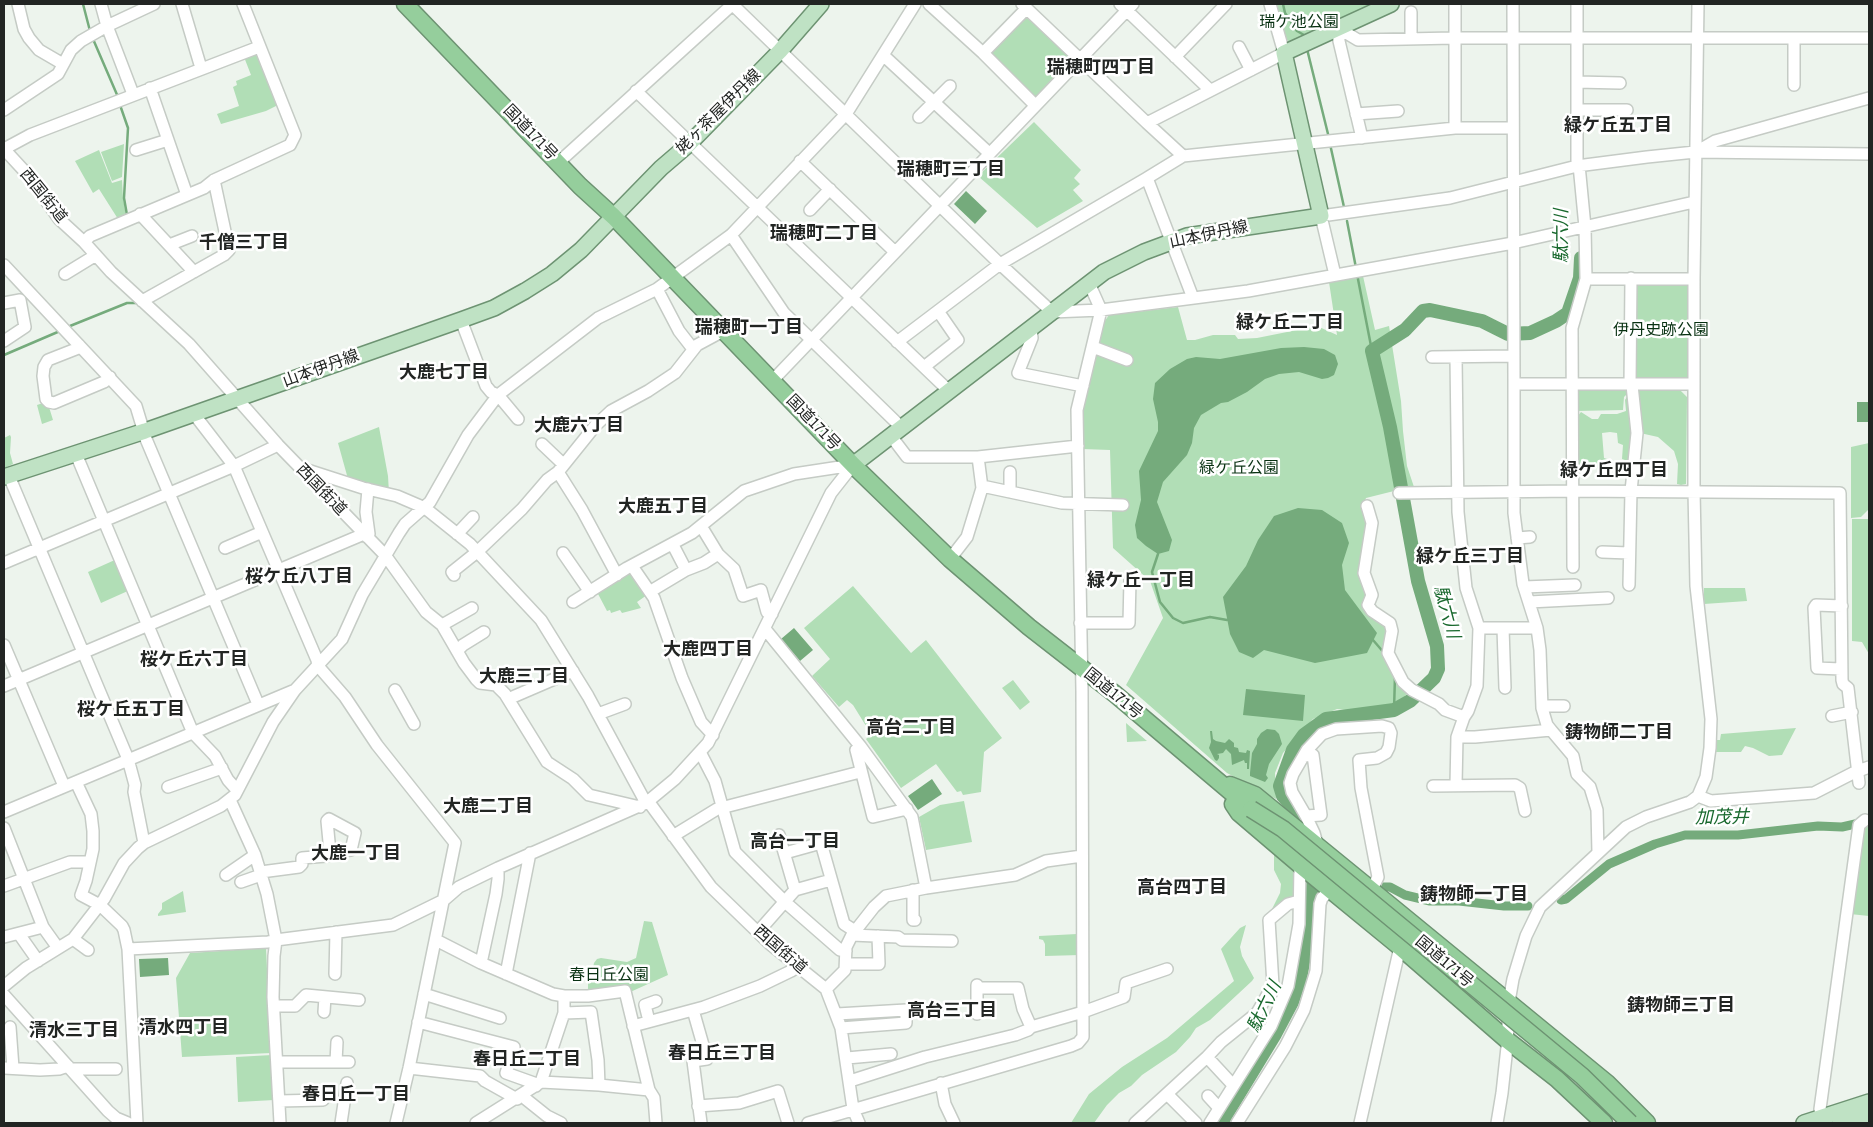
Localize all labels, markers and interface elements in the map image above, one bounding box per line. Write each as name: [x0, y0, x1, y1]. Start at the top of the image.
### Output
park label: 瑞ケ池公園: [1259, 13, 1339, 33]
district label: 瑞穂町四丁目: [1047, 57, 1155, 79]
street label: 姥ヶ茶屋伊丹線: [673, 66, 765, 158]
street label: 国道171号: [499, 101, 561, 165]
district label: 緑ケ丘五丁目: [1564, 115, 1672, 137]
district label: 瑞穂町三丁目: [897, 159, 1005, 181]
street label: 西国街道: [15, 165, 71, 227]
water label: 駄六川: [1551, 209, 1573, 263]
street label: 山本伊丹線: [1168, 217, 1250, 253]
district label: 瑞穂町二丁目: [770, 223, 878, 245]
district label: 千僧三丁目: [199, 232, 289, 254]
district label: 緑ケ丘二丁目: [1236, 312, 1344, 334]
district label: 瑞穂町一丁目: [695, 317, 803, 339]
park label: 伊丹史跡公園: [1613, 321, 1709, 341]
street label: 山本伊丹線: [280, 346, 362, 392]
district label: 大鹿七丁目: [399, 362, 489, 384]
street label: 国道171号: [782, 391, 844, 455]
district label: 大鹿六丁目: [534, 415, 624, 437]
park label: 緑ケ丘公園: [1199, 459, 1279, 479]
street label: 西国街道: [292, 460, 350, 520]
district label: 緑ケ丘四丁目: [1560, 460, 1668, 482]
district label: 大鹿五丁目: [618, 496, 708, 518]
district label: 緑ケ丘三丁目: [1416, 546, 1524, 568]
district label: 桜ケ丘八丁目: [245, 566, 353, 588]
district label: 緑ケ丘一丁目: [1087, 570, 1195, 592]
water label: 駄六川: [1429, 583, 1463, 641]
district label: 大鹿四丁目: [663, 639, 753, 661]
district label: 桜ケ丘六丁目: [140, 649, 248, 671]
street label: 国道171号: [1080, 665, 1146, 723]
district label: 大鹿三丁目: [479, 666, 569, 688]
district label: 桜ケ丘五丁目: [77, 699, 185, 721]
district label: 高台二丁目: [866, 717, 956, 739]
district label: 鋳物師二丁目: [1565, 722, 1673, 744]
district label: 大鹿二丁目: [443, 796, 533, 818]
water label: 加茂井: [1695, 807, 1749, 829]
district label: 高台一丁目: [750, 831, 840, 853]
district label: 大鹿一丁目: [311, 843, 401, 865]
district label: 高台四丁目: [1137, 877, 1227, 899]
district label: 鋳物師一丁目: [1420, 884, 1528, 906]
street label: 西国街道: [750, 922, 810, 978]
street label: 国道171号: [1411, 932, 1477, 992]
park label: 春日丘公園: [569, 966, 649, 986]
water label: 駄六川: [1243, 978, 1287, 1036]
district label: 鋳物師三丁目: [1627, 995, 1735, 1017]
district label: 高台三丁目: [907, 1000, 997, 1022]
district label: 清水四丁目: [139, 1017, 229, 1039]
district label: 清水三丁目: [29, 1020, 119, 1042]
district label: 春日丘三丁目: [668, 1043, 776, 1065]
district label: 春日丘二丁目: [473, 1049, 581, 1071]
district label: 春日丘一丁目: [302, 1084, 410, 1106]

